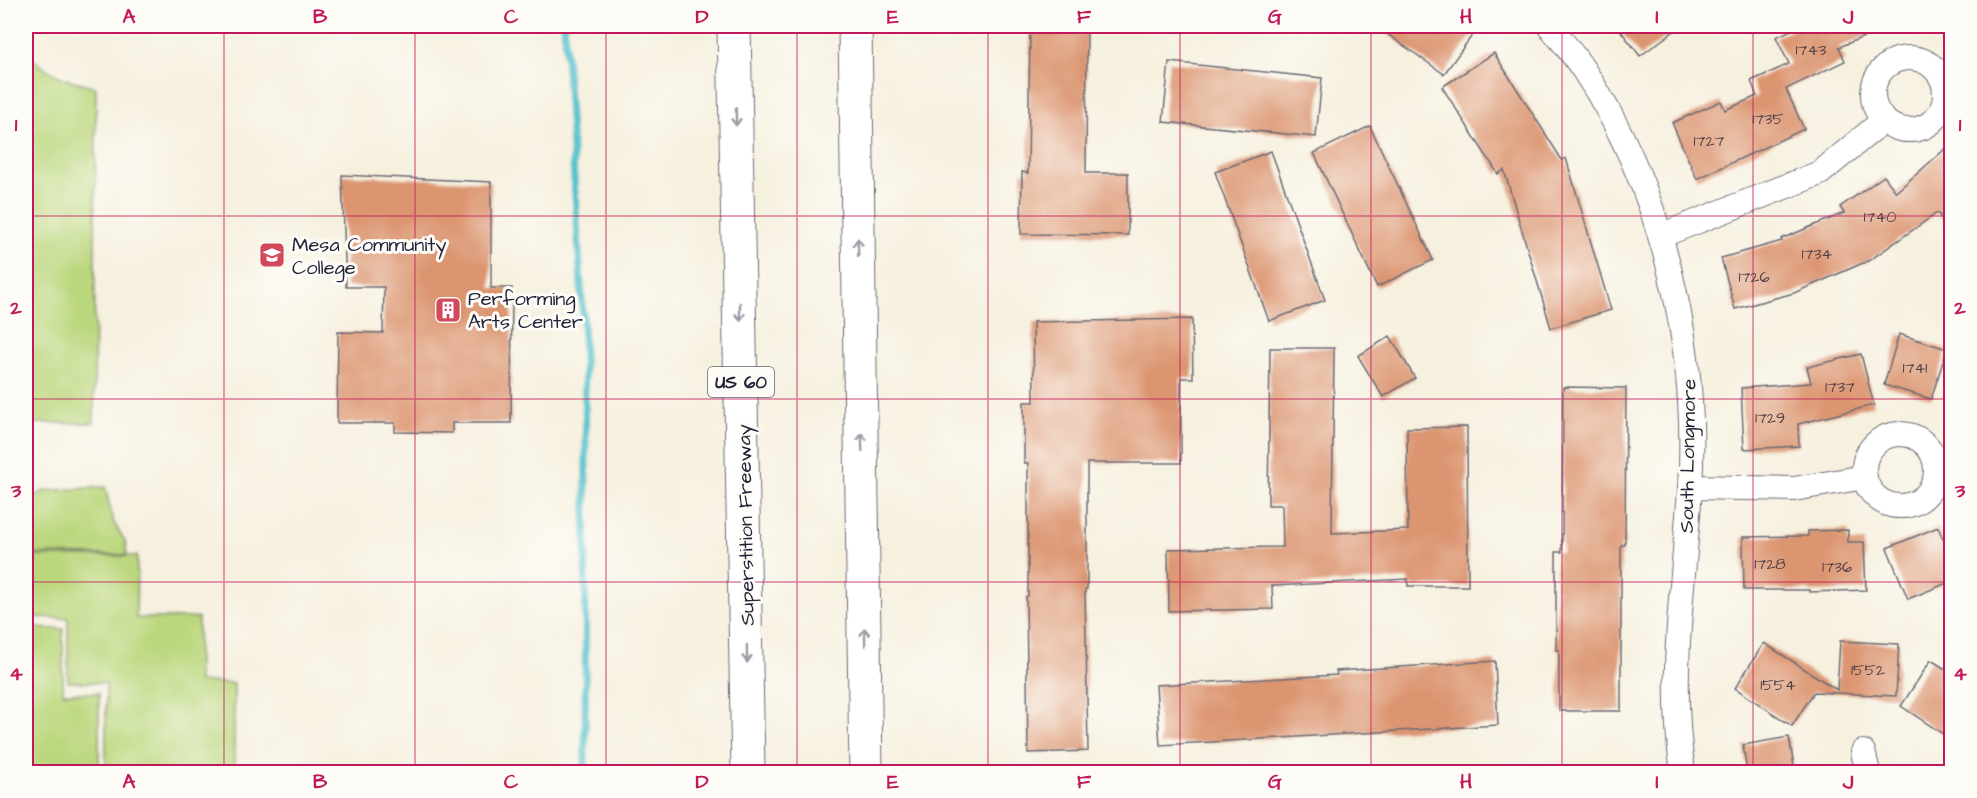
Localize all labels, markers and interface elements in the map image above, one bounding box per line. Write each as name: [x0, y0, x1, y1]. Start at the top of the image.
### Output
text: A: [123, 3, 136, 31]
text: B: [313, 3, 328, 31]
text: C: [504, 3, 519, 31]
text: D: [696, 3, 709, 31]
text: E: [887, 3, 899, 31]
text: F: [1077, 3, 1092, 31]
text: G: [1268, 3, 1282, 31]
text: H: [1460, 3, 1472, 31]
text: I: [1655, 3, 1659, 31]
text: J: [1842, 3, 1854, 31]
house number: 1743: [1796, 39, 1826, 61]
one-way arrow: [730, 106, 741, 126]
house number: 1735: [1752, 108, 1784, 130]
text: 1: [15, 111, 18, 139]
text: 1: [1959, 111, 1962, 139]
house number: 1727: [1694, 130, 1725, 152]
house number: 1740: [1864, 206, 1896, 228]
place label: Mesa Community College: [292, 231, 446, 283]
one-way arrow: [853, 238, 864, 258]
school or university icon: Mesa Community College: [257, 240, 287, 270]
house number: 1734: [1802, 243, 1833, 265]
house number: 1726: [1738, 266, 1770, 288]
place label: Performing Arts Center: [468, 285, 583, 336]
text: 2: [9, 294, 22, 322]
text: 2: [1953, 294, 1966, 322]
building icon: Performing Arts Center: [433, 295, 463, 325]
one-way arrow: [734, 301, 746, 321]
house number: 1741: [1903, 357, 1927, 379]
road number: US 60: [708, 367, 774, 397]
house number: 1737: [1825, 376, 1855, 398]
street label: South Longmore: [1673, 378, 1704, 533]
house number: 1729: [1755, 407, 1785, 429]
street label: Superstition Freeway: [730, 424, 763, 626]
one-way arrow: [856, 433, 868, 453]
text: 3: [10, 477, 22, 505]
text: 3: [1954, 477, 1966, 505]
house number: 1728: [1754, 553, 1786, 575]
house number: 1736: [1822, 556, 1852, 578]
one-way arrow: [859, 628, 871, 648]
one-way arrow: [742, 643, 753, 663]
house number: 1552: [1851, 659, 1885, 681]
text: 4: [9, 660, 23, 688]
text: 4: [1953, 660, 1967, 688]
house number: 1554: [1760, 674, 1796, 696]
text: A: [123, 768, 136, 796]
text: B: [313, 768, 328, 796]
text: C: [504, 768, 519, 796]
text: D: [696, 768, 709, 796]
text: E: [887, 768, 899, 796]
text: F: [1077, 768, 1092, 796]
text: G: [1268, 768, 1282, 796]
text: H: [1460, 768, 1472, 796]
text: I: [1655, 768, 1659, 796]
text: J: [1842, 768, 1854, 796]

